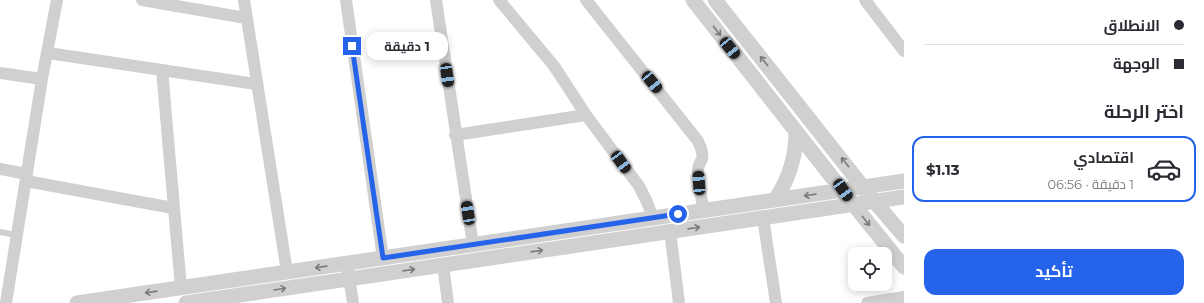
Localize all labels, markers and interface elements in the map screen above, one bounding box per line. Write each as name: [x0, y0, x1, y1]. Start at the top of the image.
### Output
text: الانطلاق: [1104, 16, 1160, 35]
one-way arrow: [713, 25, 721, 36]
callout: 1 دقيقة: [366, 32, 448, 60]
car: [718, 35, 742, 61]
route end: [343, 37, 361, 55]
text: 1 دقيقة: [384, 38, 430, 54]
text: الوجهة: [1113, 54, 1160, 73]
one-way arrow: [759, 55, 768, 66]
car: [439, 62, 455, 88]
car: [640, 69, 664, 95]
text: اختر الرحلة: [1104, 101, 1184, 123]
text: اقتصادي: [1074, 148, 1134, 167]
car: [609, 149, 633, 175]
icon: car: [1146, 151, 1182, 187]
one-way arrow: [840, 157, 849, 168]
text: $1.13: [926, 160, 960, 179]
car: [692, 171, 706, 195]
text: 1 دقيقة · 06:56: [1047, 176, 1134, 192]
car: [831, 177, 855, 203]
one-way arrow: [804, 191, 817, 199]
car: [460, 200, 476, 226]
route start: [669, 205, 687, 223]
one-way arrow: [862, 215, 871, 226]
one-way arrow: [687, 224, 700, 232]
one-way arrow: [530, 247, 543, 255]
map controls: [848, 247, 892, 291]
button: locate: [848, 247, 892, 291]
button: تأكيد: [924, 249, 1184, 295]
one-way arrow: [315, 263, 328, 271]
one-way arrow: [402, 266, 415, 274]
one-way arrow: [273, 285, 286, 293]
one-way arrow: [145, 288, 158, 296]

